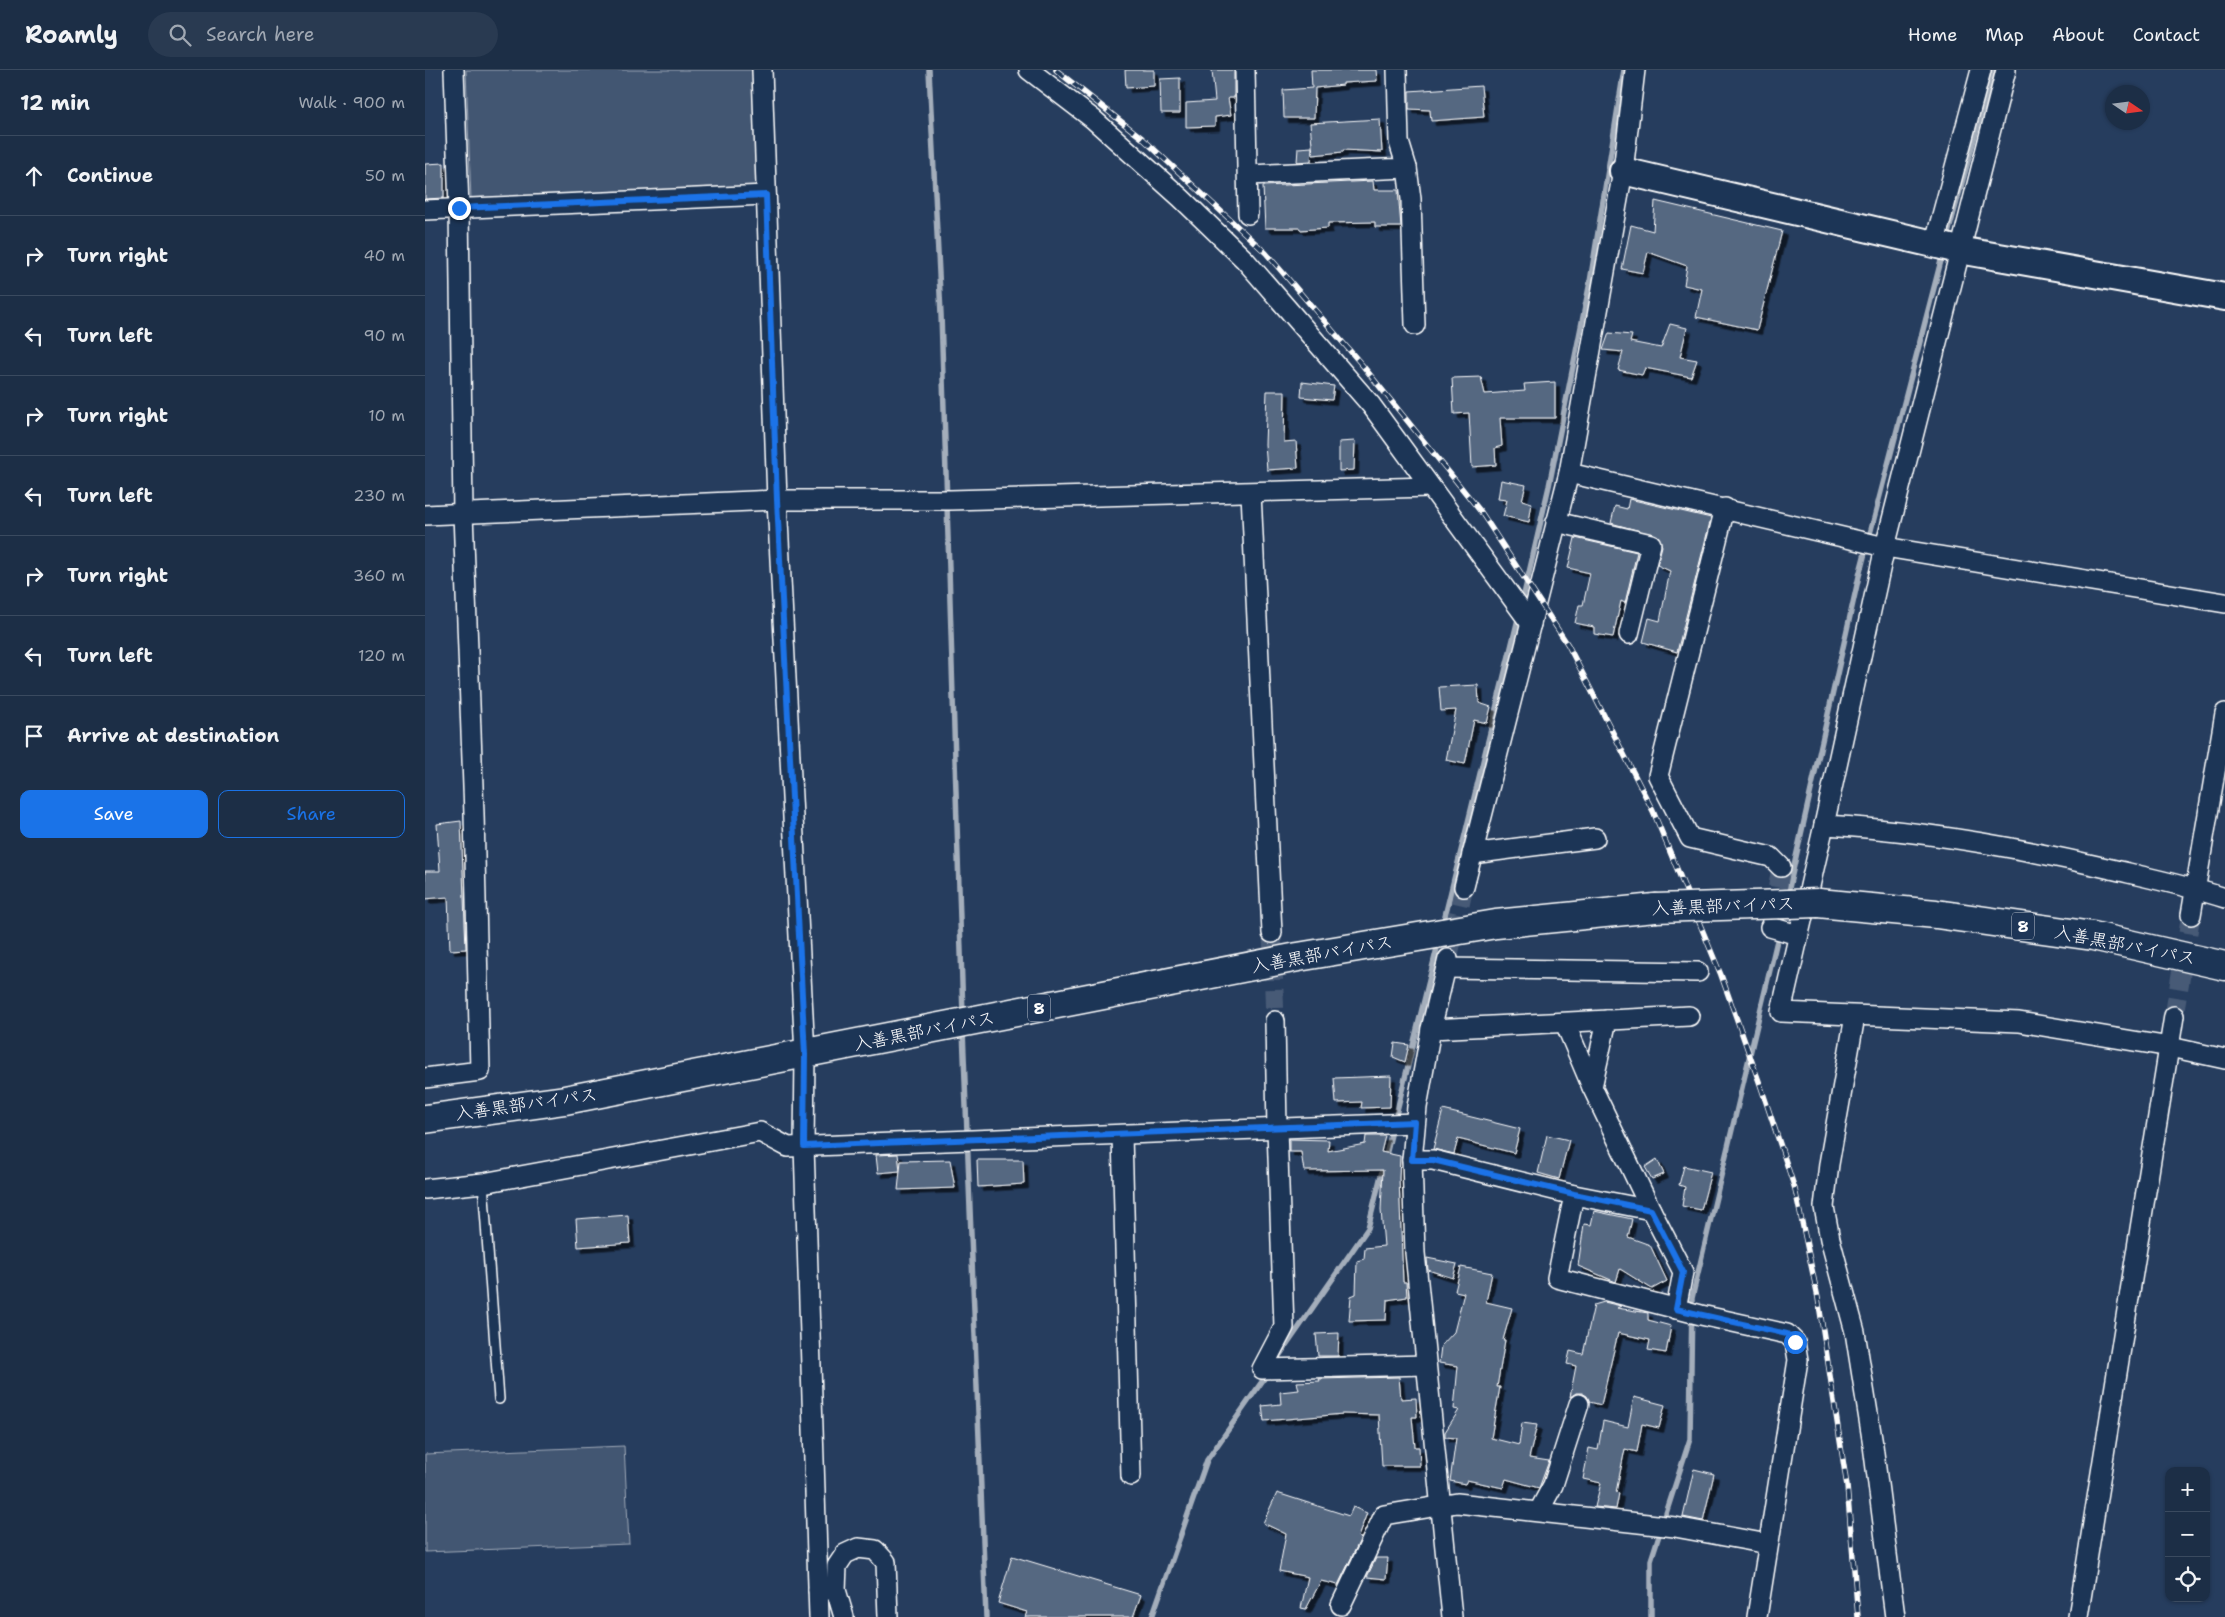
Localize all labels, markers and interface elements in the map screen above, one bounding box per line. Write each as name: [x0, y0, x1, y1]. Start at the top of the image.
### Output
search box: [148, 12, 498, 57]
text: Roamly: [25, 19, 118, 51]
icon: search: [166, 21, 194, 49]
text: Search here: [206, 22, 315, 47]
text: Home: [1908, 23, 1957, 47]
text: Map: [1985, 23, 2024, 47]
text: About: [2052, 23, 2105, 47]
text: Contact: [2133, 23, 2200, 47]
north arrow: [2105, 85, 2150, 130]
text: 12 min: [20, 89, 90, 117]
text: Walk · 900 m: [298, 92, 405, 113]
icon: ahead: [20, 162, 48, 190]
text: Continue: [67, 163, 153, 188]
text: 50 m: [365, 165, 405, 186]
route end: [448, 197, 471, 220]
icon: right: [20, 242, 48, 270]
text: Turn right: [67, 243, 168, 268]
text: 40 m: [363, 245, 405, 266]
icon: left: [20, 322, 48, 350]
text: Turn left: [67, 323, 153, 348]
text: 90 m: [364, 325, 405, 346]
icon: right: [20, 402, 48, 430]
text: Turn right: [67, 403, 168, 428]
text: 10 m: [368, 405, 405, 426]
icon: left: [20, 482, 48, 510]
text: Turn left: [67, 483, 153, 508]
text: 230 m: [353, 485, 405, 506]
icon: right: [20, 562, 48, 590]
text: Turn right: [67, 563, 168, 588]
text: 360 m: [353, 565, 405, 586]
icon: left: [20, 642, 48, 670]
text: Turn left: [67, 643, 153, 668]
text: 120 m: [358, 645, 405, 666]
icon: arrive: [20, 722, 48, 750]
text: Arrive at destination: [67, 723, 279, 748]
button: Save: [20, 790, 208, 838]
button: Share: [218, 790, 405, 838]
street label: 入善黒部バイパス: [1651, 892, 1795, 920]
road number: 8: [2012, 912, 2034, 939]
street label: 入善黒部バイパス: [2052, 920, 2198, 970]
street label: 入善黒部バイパス: [1249, 930, 1395, 978]
road number: 8: [1028, 994, 1050, 1021]
street label: 入善黒部バイパス: [851, 1006, 997, 1056]
street label: 入善黒部バイパス: [453, 1082, 599, 1126]
route start: [1784, 1331, 1807, 1354]
map controls: [2165, 1467, 2210, 1602]
button: +: [2165, 1467, 2210, 1512]
button: −: [2165, 1512, 2210, 1557]
button: locate: [2165, 1557, 2210, 1602]

